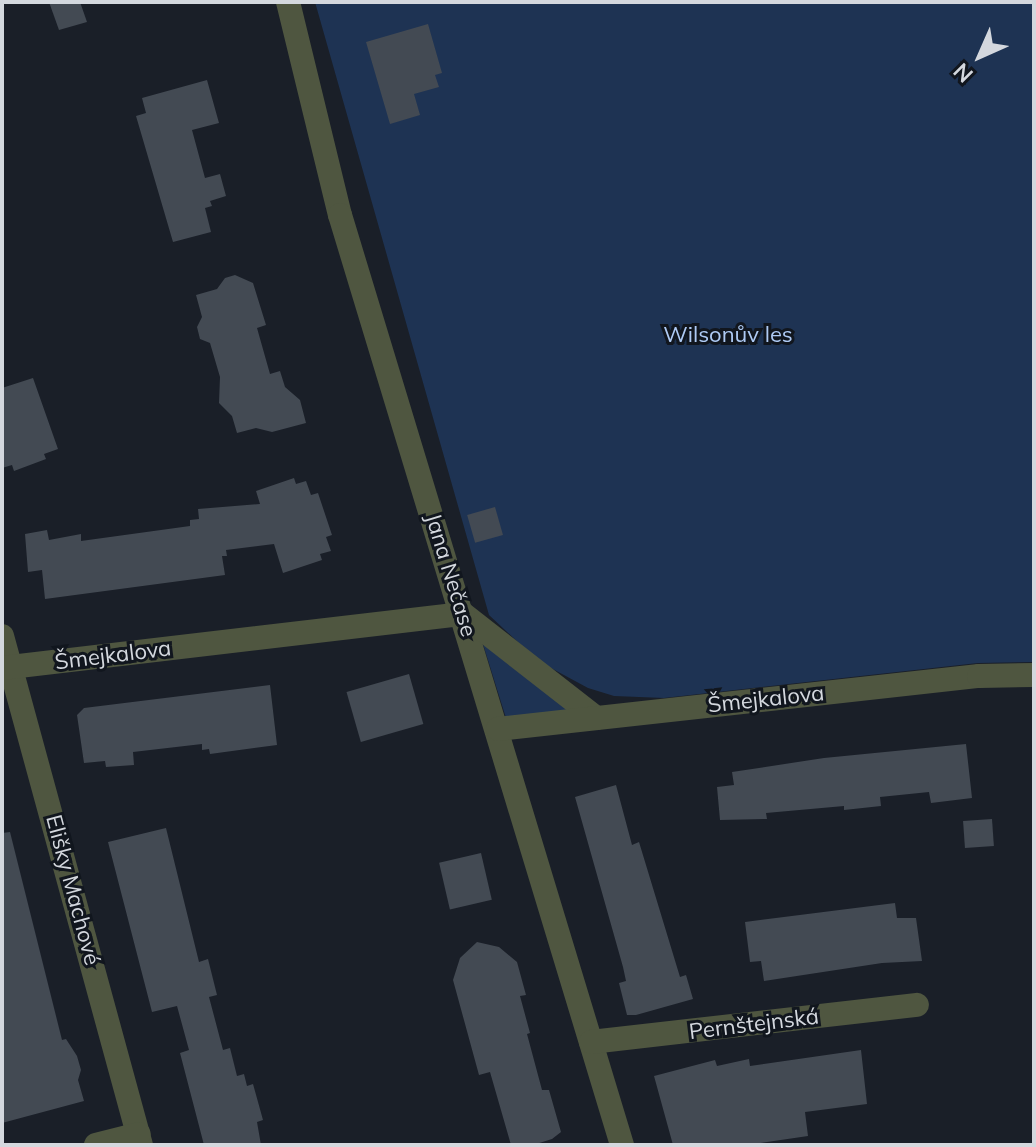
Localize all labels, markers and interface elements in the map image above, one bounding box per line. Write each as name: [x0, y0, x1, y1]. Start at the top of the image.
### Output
north arrow: [940, 16, 1020, 96]
text: N: [947, 57, 979, 89]
park label: Wilsonův les: [663, 322, 793, 348]
street label: Jana Nečase: [420, 510, 482, 640]
street label: Šmejkalova: [53, 635, 173, 675]
street label: Šmejkalova: [706, 680, 826, 718]
street label: Elišky Machové: [40, 812, 106, 968]
street label: Pernštejnská: [688, 1003, 820, 1045]

